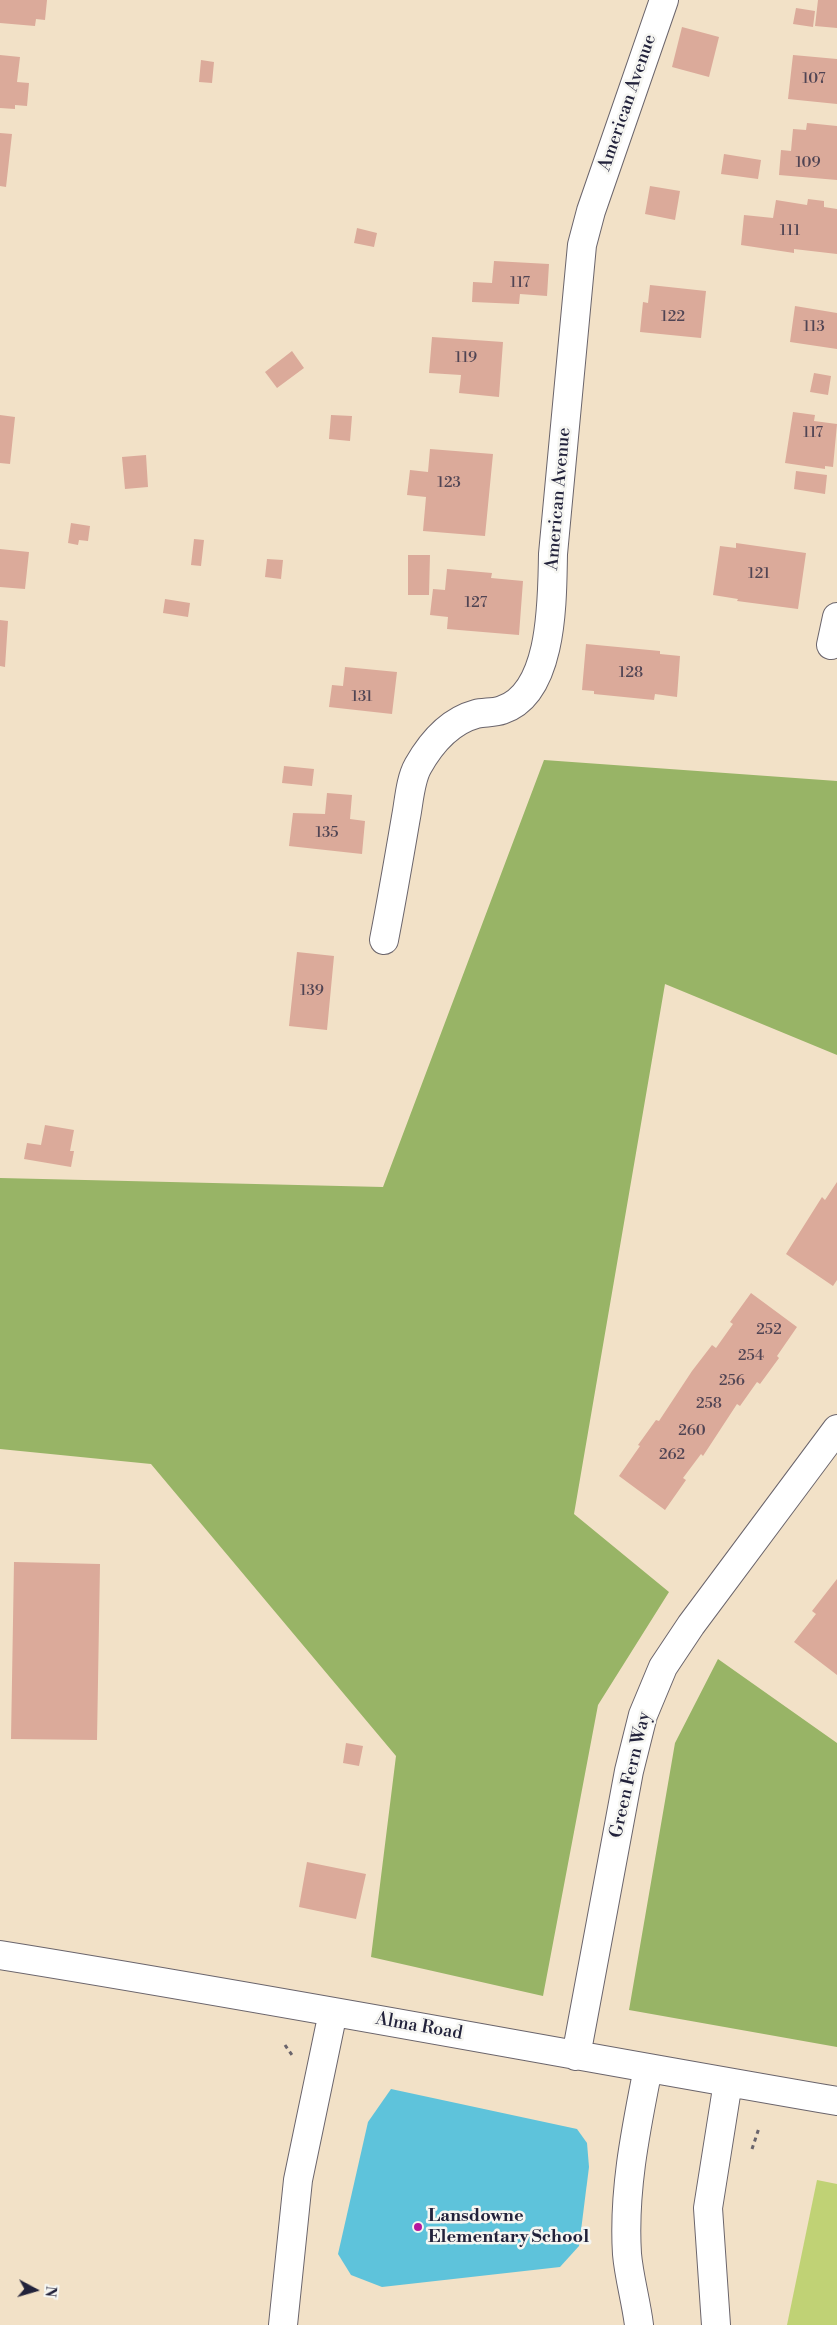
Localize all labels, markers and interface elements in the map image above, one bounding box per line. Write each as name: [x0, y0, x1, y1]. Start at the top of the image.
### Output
street label: American Avenue: [594, 32, 662, 174]
house number: 107: [802, 70, 826, 88]
house number: 109: [795, 154, 821, 172]
house number: 111: [780, 222, 800, 240]
house number: 117: [510, 274, 530, 292]
house number: 122: [661, 308, 685, 326]
house number: 113: [803, 318, 825, 336]
house number: 119: [455, 349, 477, 367]
house number: 117: [803, 424, 823, 442]
street label: American Avenue: [542, 427, 576, 571]
house number: 123: [437, 474, 461, 492]
house number: 121: [748, 565, 770, 583]
house number: 127: [465, 594, 487, 612]
house number: 128: [619, 664, 643, 682]
house number: 131: [352, 688, 372, 706]
house number: 135: [315, 824, 339, 842]
house number: 139: [300, 982, 324, 1000]
house number: 252: [756, 1321, 782, 1339]
house number: 254: [738, 1347, 764, 1365]
house number: 256: [719, 1372, 745, 1390]
house number: 258: [696, 1395, 722, 1413]
house number: 260: [678, 1422, 706, 1440]
house number: 262: [659, 1446, 685, 1464]
street label: Green Fern Way: [606, 1710, 656, 1840]
street label: Alma Road: [374, 2009, 464, 2045]
place label: Lansdowne Elementary School: [428, 2206, 589, 2248]
marker: Lansdowne Elementary School: [412, 2221, 424, 2233]
north arrow: [10, 2265, 60, 2315]
text: N: [40, 2285, 59, 2298]

